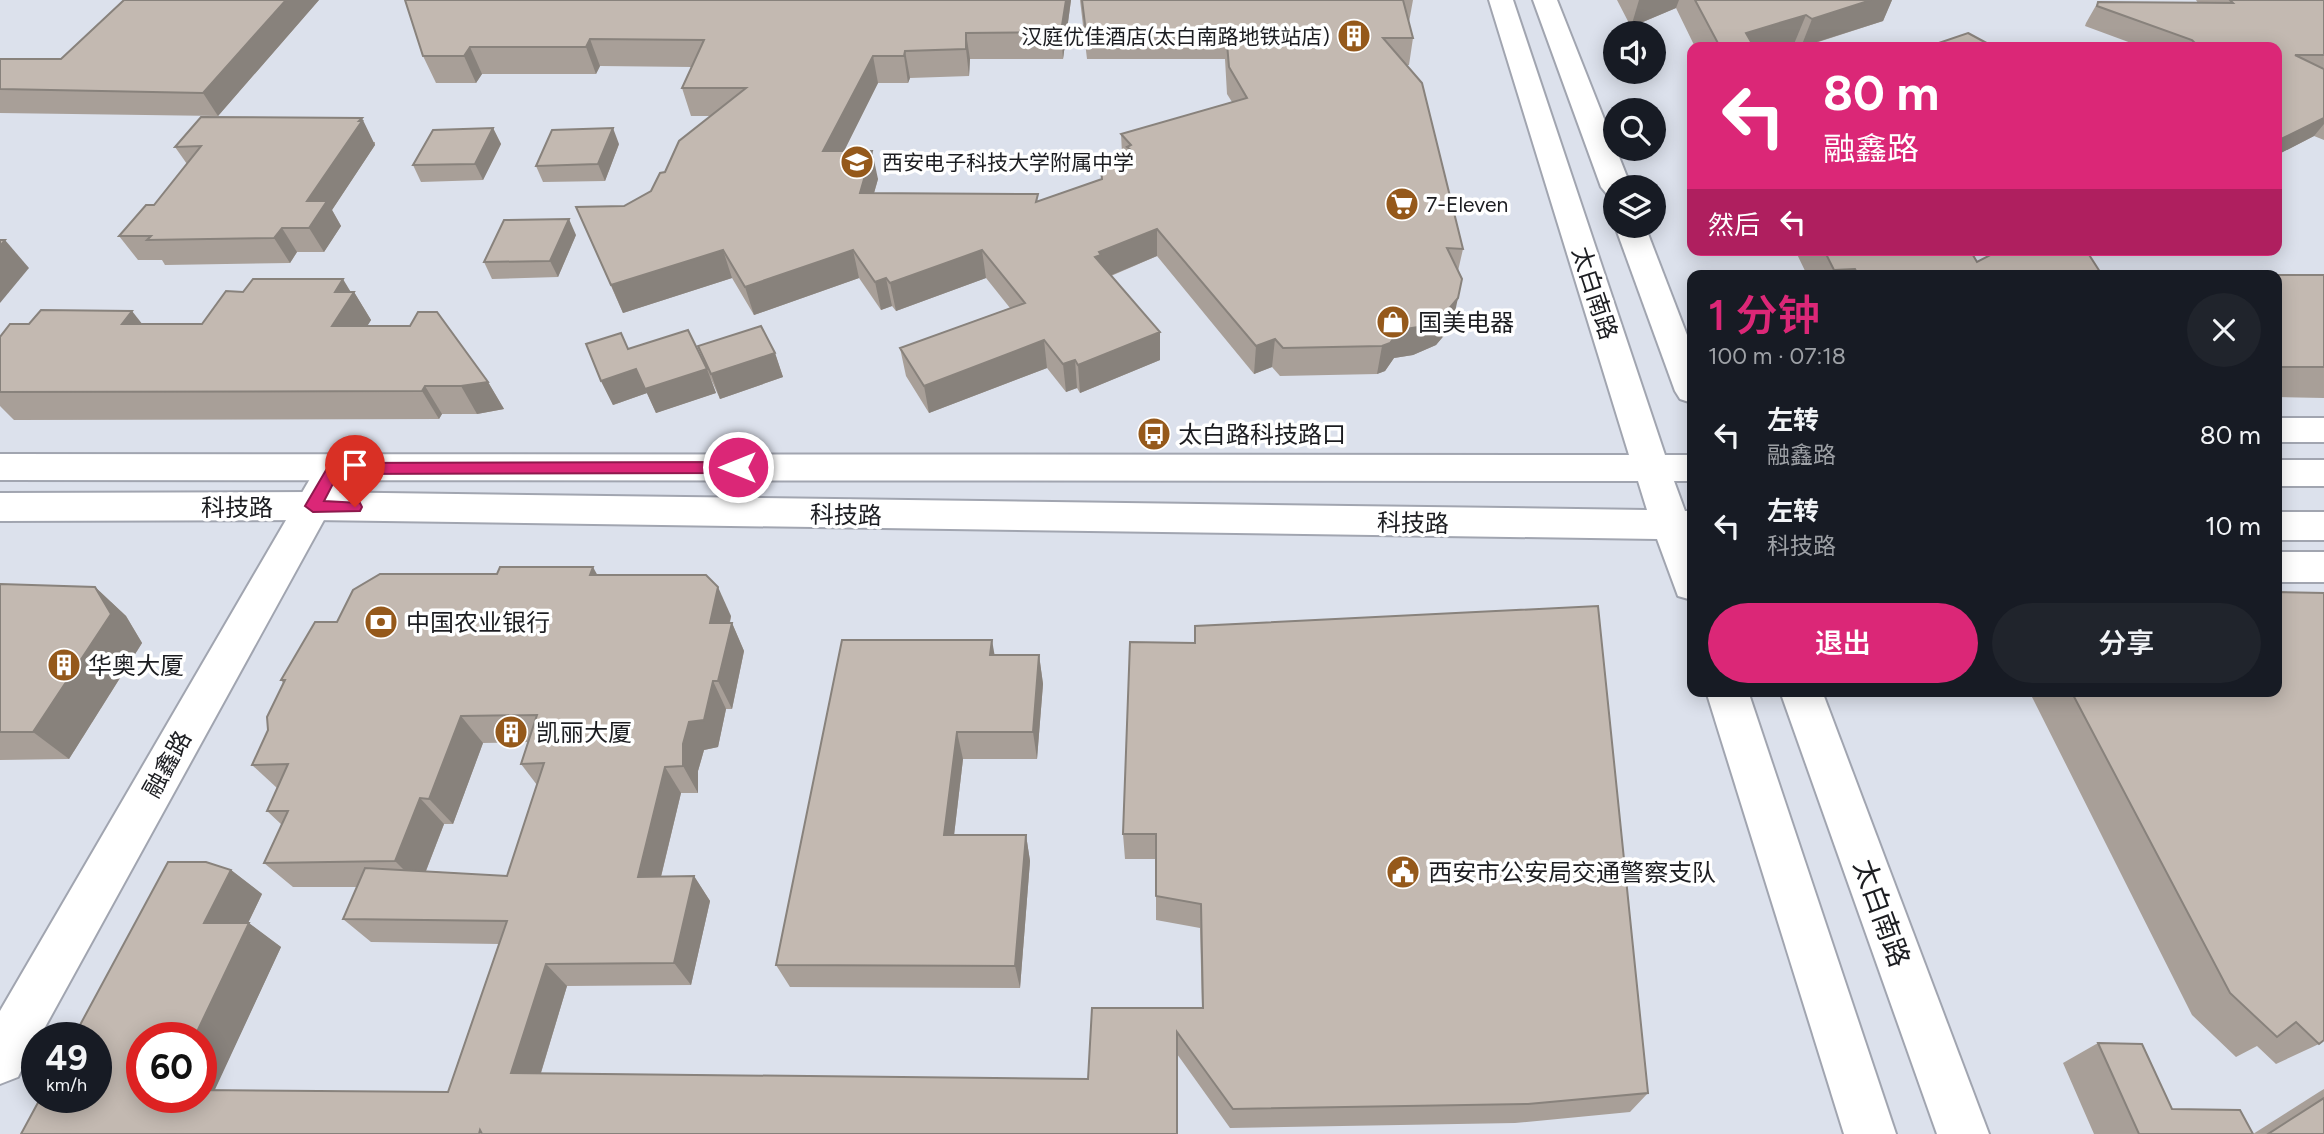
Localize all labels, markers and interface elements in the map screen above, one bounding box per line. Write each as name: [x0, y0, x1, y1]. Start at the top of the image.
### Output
building icon: 汉庭优佳酒店(太白南路地铁站店): [1335, 17, 1373, 55]
map controls: [1603, 21, 1666, 238]
button: sound: [1603, 21, 1666, 84]
place label: 汉庭优佳酒店(太白南路地铁站店): [1021, 24, 1330, 49]
text: 80 m: [1823, 63, 1939, 122]
icon: left: [1708, 70, 1799, 161]
button: search: [1603, 98, 1666, 161]
text: 融鑫路: [1823, 130, 1919, 168]
school or university icon: 西安电子科技大学附属中学: [838, 143, 876, 181]
place label: 西安电子科技大学附属中学: [882, 150, 1134, 175]
button: layers: [1603, 175, 1666, 238]
supermarket icon: 7-Eleven: [1383, 185, 1421, 223]
place label: 7-Eleven: [1426, 192, 1508, 217]
icon: left: [1774, 203, 1812, 241]
text: 然后: [1708, 209, 1760, 241]
street label: 太白南路: [1566, 243, 1624, 343]
text: 1 分钟: [1708, 290, 1820, 341]
button: close: [2187, 293, 2261, 367]
shop icon: 国美电器: [1374, 303, 1412, 341]
place label: 国美电器: [1418, 308, 1514, 337]
text: 100 m · 07:18: [1708, 342, 1846, 370]
text: 左转: [1767, 404, 1819, 436]
bus stop icon: 太白路科技路口: [1135, 415, 1173, 453]
icon: left: [1708, 416, 1746, 454]
text: 80 m: [2200, 419, 2261, 451]
place label: 太白路科技路口: [1178, 420, 1346, 449]
position arrow: [701, 430, 775, 504]
pin: [325, 435, 385, 507]
text: 融鑫路: [1767, 441, 1836, 469]
icon: arrive: [336, 446, 374, 484]
street label: 科技路: [201, 493, 273, 522]
text: 左转: [1767, 495, 1819, 527]
street label: 科技路: [810, 500, 882, 530]
icon: left: [1708, 507, 1746, 545]
street label: 科技路: [1377, 508, 1449, 538]
text: 10 m: [2205, 510, 2261, 542]
text: 科技路: [1767, 532, 1836, 560]
bank icon: 中国农业银行: [362, 603, 400, 641]
button: 退出: [1708, 603, 1978, 683]
button: 分享: [1992, 603, 2261, 683]
place label: 中国农业银行: [406, 608, 550, 637]
building icon: 华奥大厦: [45, 646, 83, 684]
place label: 华奥大厦: [88, 651, 184, 680]
building icon: 凯丽大厦: [492, 713, 530, 751]
place label: 凯丽大厦: [536, 718, 632, 747]
street label: 融鑫路: [137, 725, 197, 803]
public building icon: 西安市公安局交通警察支队: [1384, 853, 1422, 891]
street label: 太白南路: [1847, 855, 1917, 971]
place label: 西安市公安局交通警察支队: [1428, 858, 1716, 887]
speed limit sign: 60: [126, 1022, 217, 1113]
text: 49: [45, 1037, 88, 1079]
text: km/h: [46, 1074, 87, 1096]

